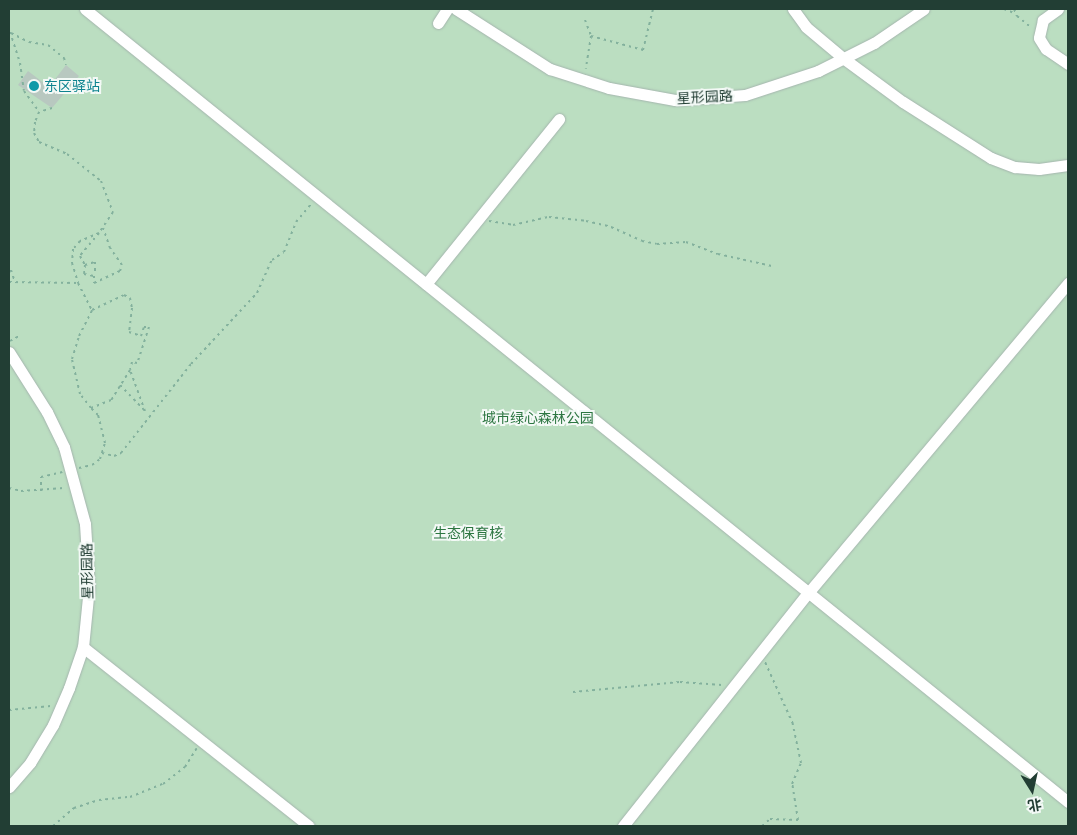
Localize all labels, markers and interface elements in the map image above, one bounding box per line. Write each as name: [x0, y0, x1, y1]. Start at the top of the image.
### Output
place label: 东区驿站: [44, 78, 100, 94]
marker: 东区驿站: [28, 80, 40, 92]
street label: 星形园路: [677, 87, 733, 107]
park label: 城市绿心森林公园: [482, 410, 594, 426]
park label: 生态保育核: [433, 525, 503, 541]
street label: 星形园路: [78, 543, 96, 599]
north arrow: [1007, 765, 1057, 815]
text: 北: [1026, 796, 1043, 815]

